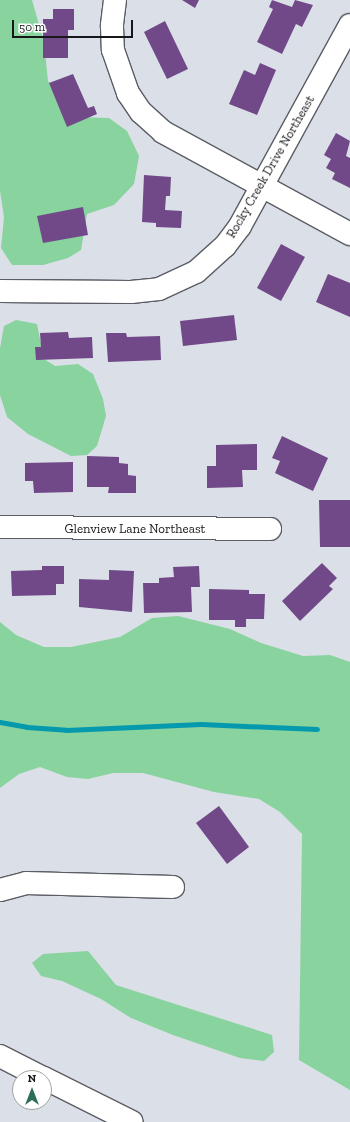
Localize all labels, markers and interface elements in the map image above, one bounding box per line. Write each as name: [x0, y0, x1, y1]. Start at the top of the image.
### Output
scale bar: [14, 12, 135, 38]
text: 50 m: [19, 20, 45, 34]
street label: Rocky Creek Drive Northeast: [224, 93, 318, 241]
street label: Glenview Lane Northeast: [64, 521, 206, 537]
north arrow: [12, 1070, 52, 1110]
text: N: [28, 1072, 36, 1085]

